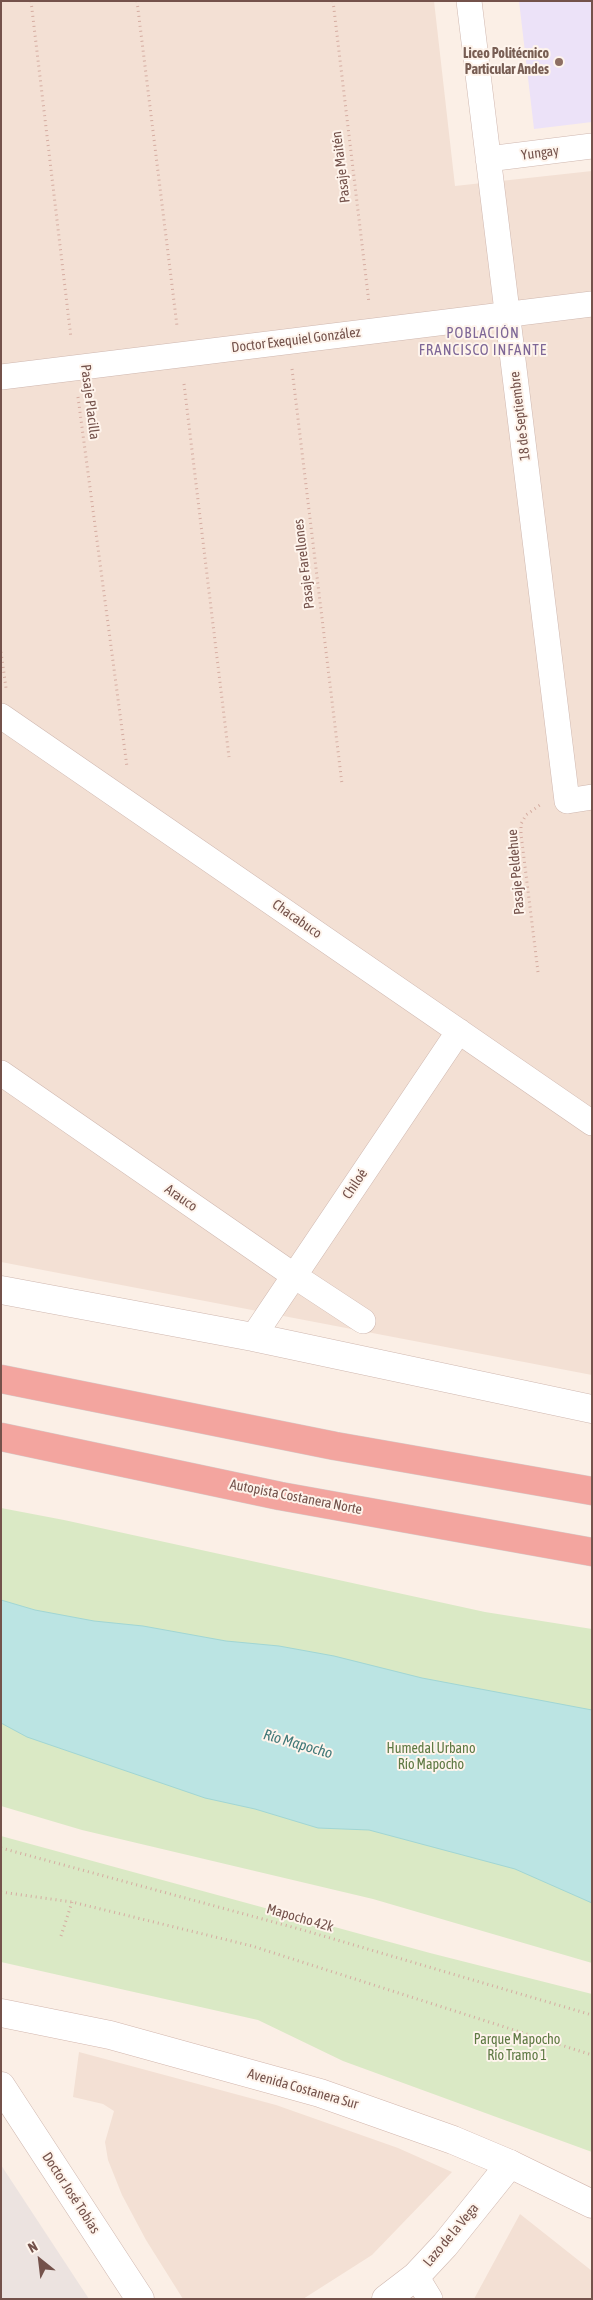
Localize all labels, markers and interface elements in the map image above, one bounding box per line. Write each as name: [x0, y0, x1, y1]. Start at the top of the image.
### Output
place label: Liceo Politécnico Particular Andes: [463, 46, 549, 78]
marker: Liceo Politécnico Particular Andes: [553, 56, 565, 68]
street label: Pasaje Maitén: [328, 130, 354, 204]
street label: Yungay: [520, 142, 560, 164]
street label: Doctor Exequiel González: [231, 324, 361, 356]
district label: POBLACIÓN FRANCISCO INFANTE: [417, 324, 549, 359]
street label: Pasaje Placilla: [77, 364, 103, 440]
street label: 18 de Septiembre: [506, 370, 534, 462]
street label: Pasaje Farellones: [290, 518, 318, 610]
street label: Pasaje Peldehue: [504, 829, 528, 915]
street label: Chacabuco: [269, 896, 325, 942]
street label: Chiloé: [339, 1166, 371, 1202]
street label: Arauco: [162, 1181, 200, 1215]
street label: Autopista Costanera Norte: [229, 1476, 363, 1518]
water label: Río Mapocho: [261, 1726, 335, 1762]
park label: Humedal Urbano Río Mapocho: [387, 1741, 475, 1774]
street label: Mapocho 42k: [265, 1900, 335, 1936]
park label: Parque Mapocho Río Tramo 1: [474, 2032, 560, 2064]
street label: Avenida Costanera Sur: [246, 2065, 360, 2113]
street label: Doctor José Tobías: [38, 2149, 104, 2237]
street label: Lazo de la Vega: [420, 2200, 482, 2270]
north arrow: [15, 2235, 65, 2285]
text: N: [25, 2238, 40, 2256]

